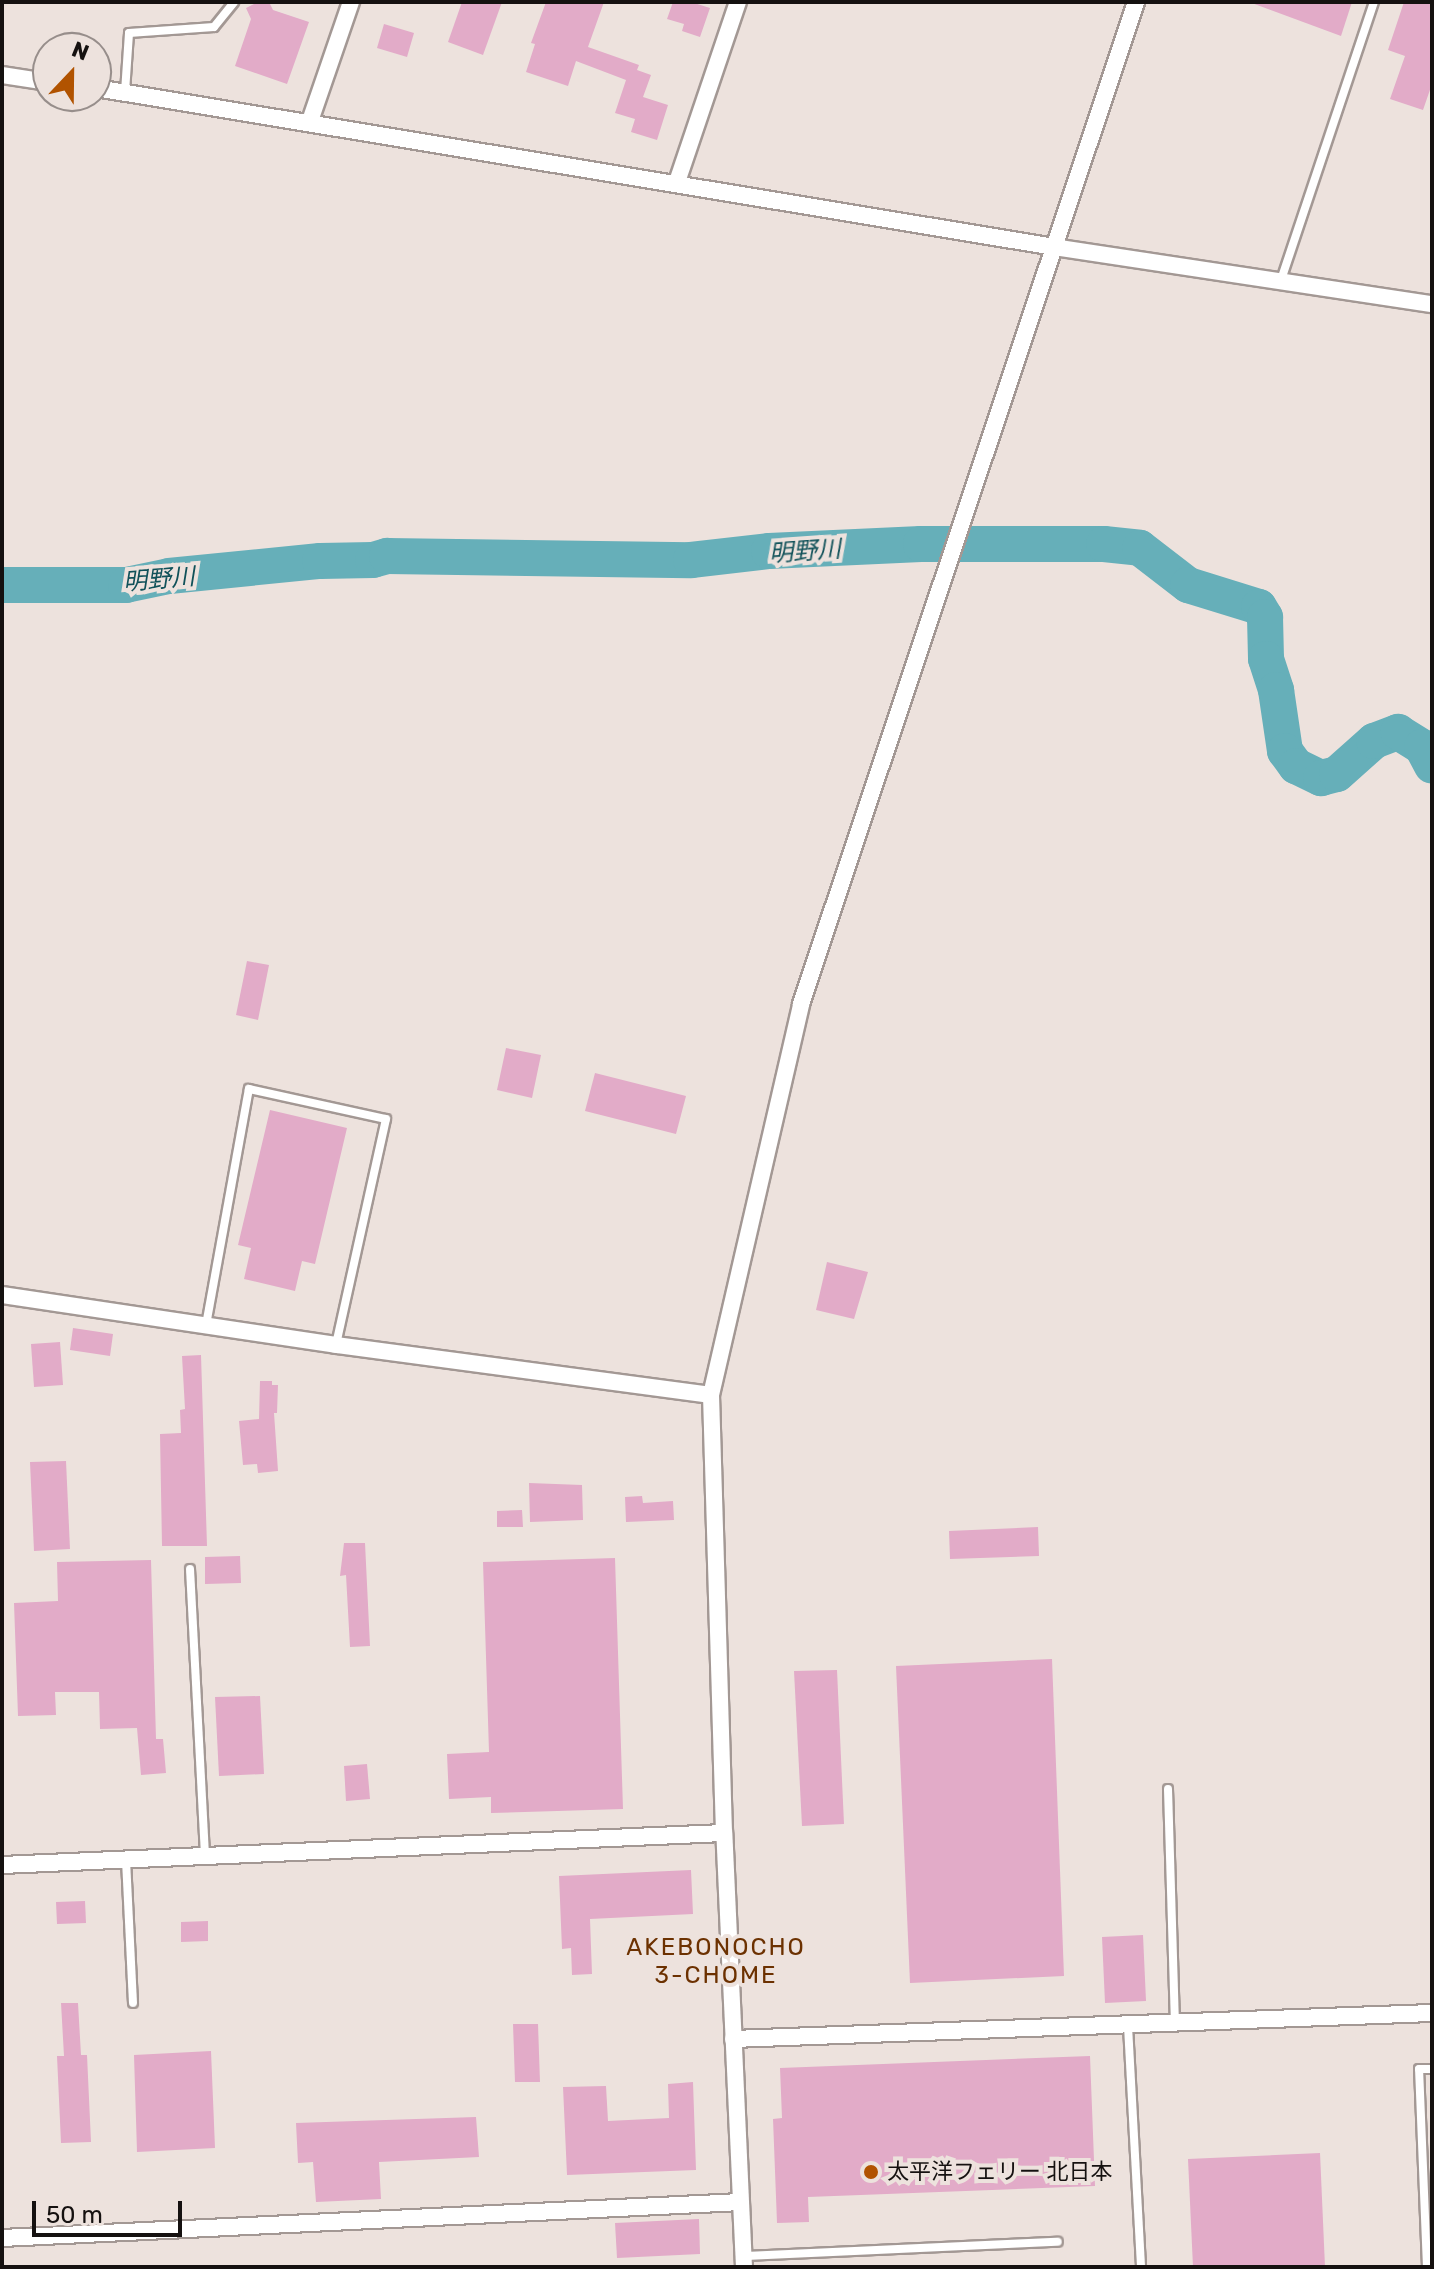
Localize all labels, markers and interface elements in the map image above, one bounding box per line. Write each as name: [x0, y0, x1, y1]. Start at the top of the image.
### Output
north arrow: [32, 32, 112, 112]
text: N: [68, 36, 93, 67]
water label: 明野川: [768, 535, 842, 569]
water label: 明野川: [122, 563, 196, 597]
district label: AKEBONOCHO 3-CHOME: [626, 1934, 806, 1990]
place label: 太平洋フェリー 北日本: [887, 2159, 1112, 2185]
marker: 太平洋フェリー 北日本: [862, 2163, 880, 2181]
scale bar: [36, 2185, 186, 2235]
text: 50 m: [46, 2201, 103, 2229]

